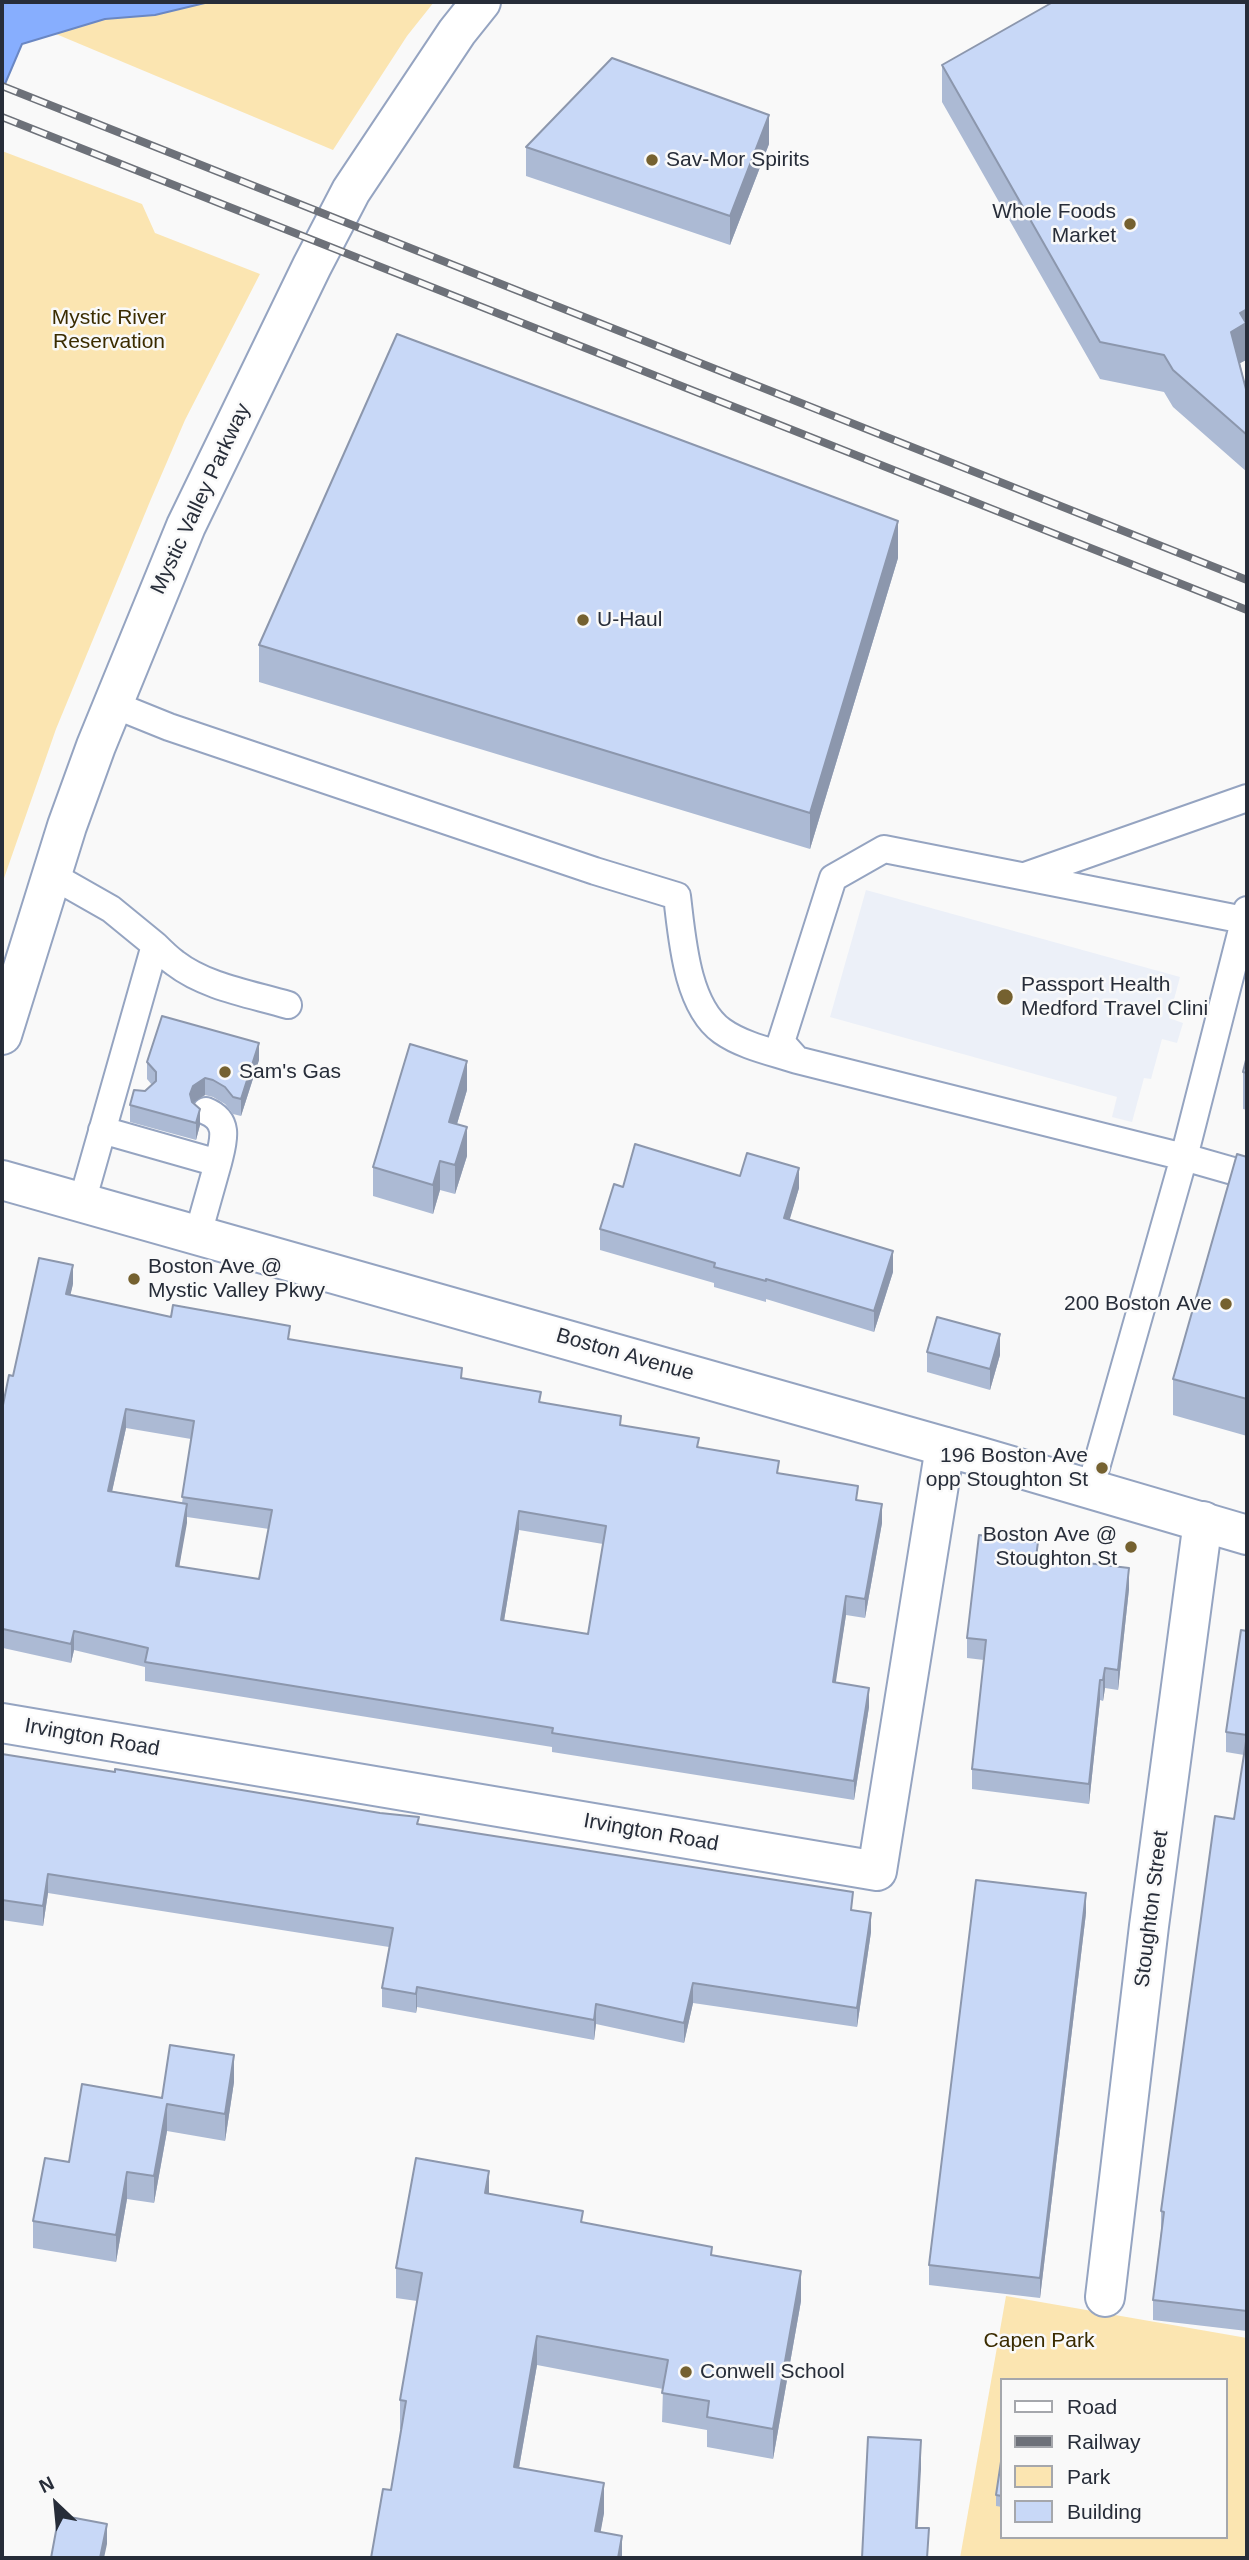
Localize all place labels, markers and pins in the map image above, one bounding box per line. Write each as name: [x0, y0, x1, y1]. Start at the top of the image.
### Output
place label: Sav-Mor Spirits: [666, 147, 810, 173]
marker: Sav-Mor Spirits: [644, 152, 660, 168]
place label: Whole Foods Market: [992, 199, 1116, 249]
marker: Whole Foods Market: [1122, 216, 1138, 232]
place label: U-Haul: [597, 607, 662, 633]
marker: U-Haul: [575, 612, 591, 628]
place label: Passport Health Medford Travel Clini: [1021, 972, 1208, 1022]
marker: Passport Health Medford Travel Clini: [995, 987, 1015, 1007]
place label: Sam's Gas: [239, 1059, 341, 1085]
marker: Sam's Gas: [217, 1064, 233, 1080]
place label: Boston Ave @ Mystic Valley Pkwy: [148, 1254, 325, 1304]
marker: Boston Ave @ Mystic Valley Pkwy: [126, 1271, 142, 1287]
place label: 200 Boston Ave: [1064, 1291, 1212, 1317]
marker: 200 Boston Ave: [1218, 1296, 1234, 1312]
place label: 196 Boston Ave opp Stoughton St: [926, 1443, 1088, 1493]
marker: 196 Boston Ave opp Stoughton St: [1094, 1460, 1110, 1476]
place label: Boston Ave @ Stoughton St: [983, 1522, 1117, 1572]
marker: Boston Ave @ Stoughton St: [1123, 1539, 1139, 1555]
place label: Conwell School: [700, 2359, 845, 2385]
marker: Conwell School: [678, 2364, 694, 2380]

